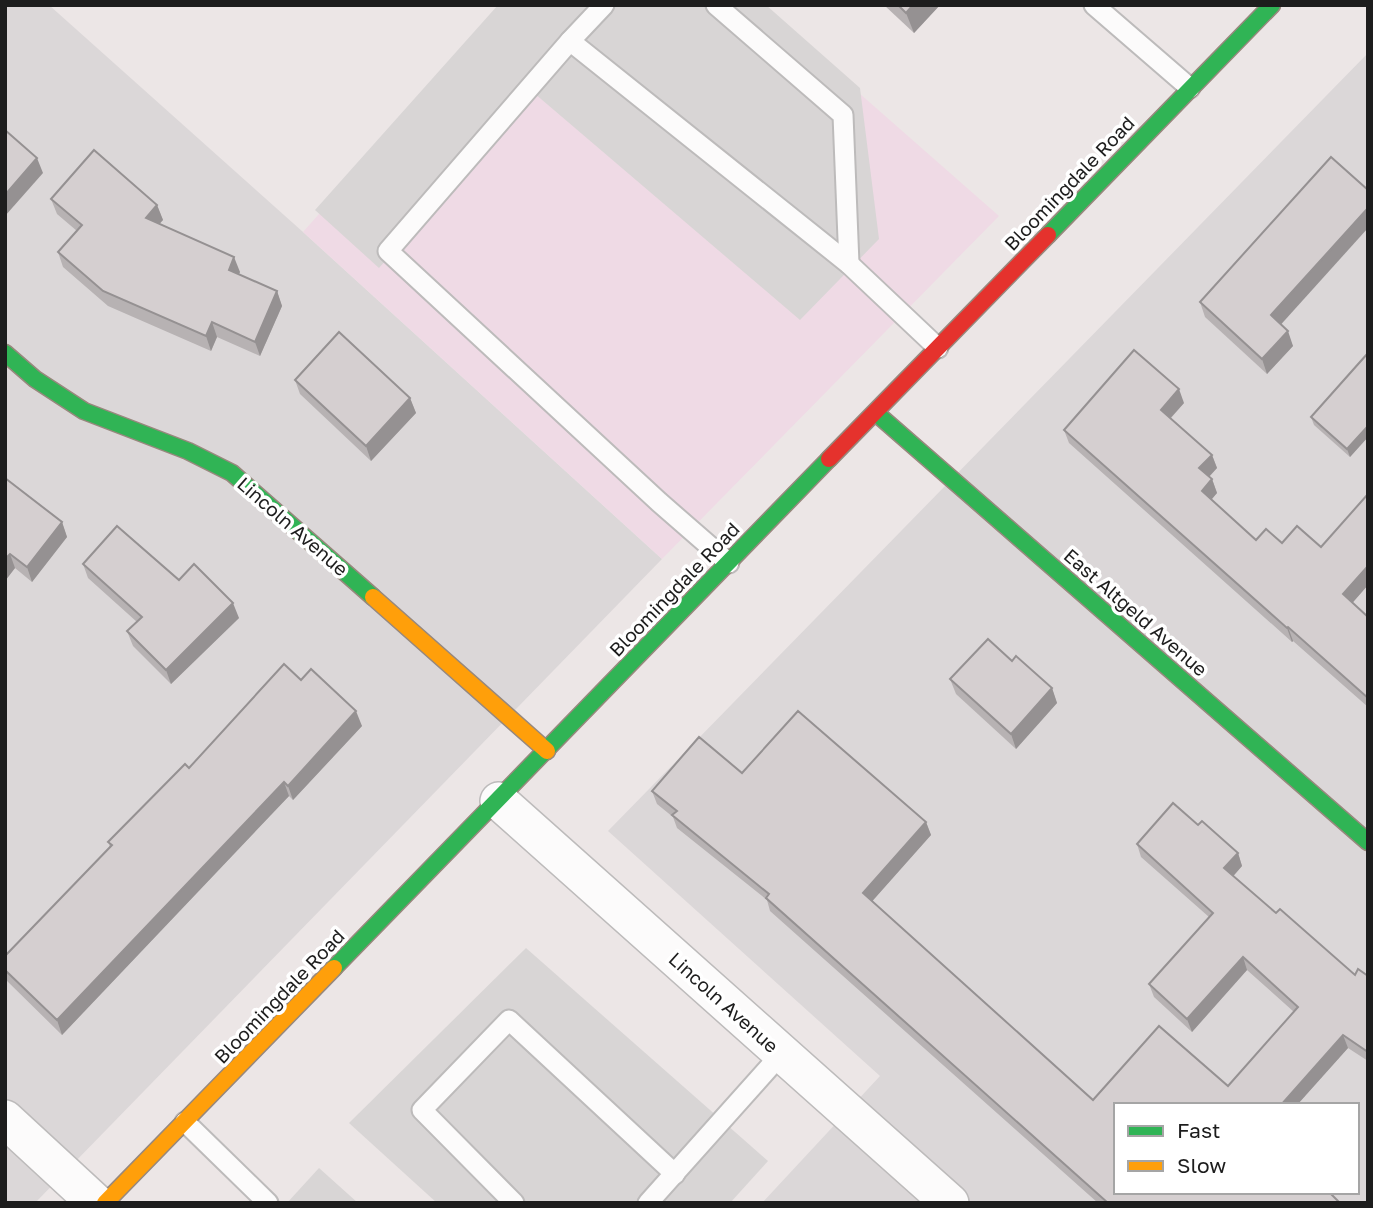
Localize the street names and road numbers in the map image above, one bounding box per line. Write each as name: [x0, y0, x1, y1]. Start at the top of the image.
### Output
street label: Bloomingdale Road: [999, 111, 1139, 255]
street label: Lincoln Avenue: [233, 472, 353, 580]
street label: Bloomingdale Road: [604, 517, 744, 661]
street label: East Altgeld Avenue: [1060, 544, 1212, 680]
street label: Bloomingdale Road: [209, 924, 349, 1068]
street label: Lincoln Avenue: [665, 947, 783, 1057]

